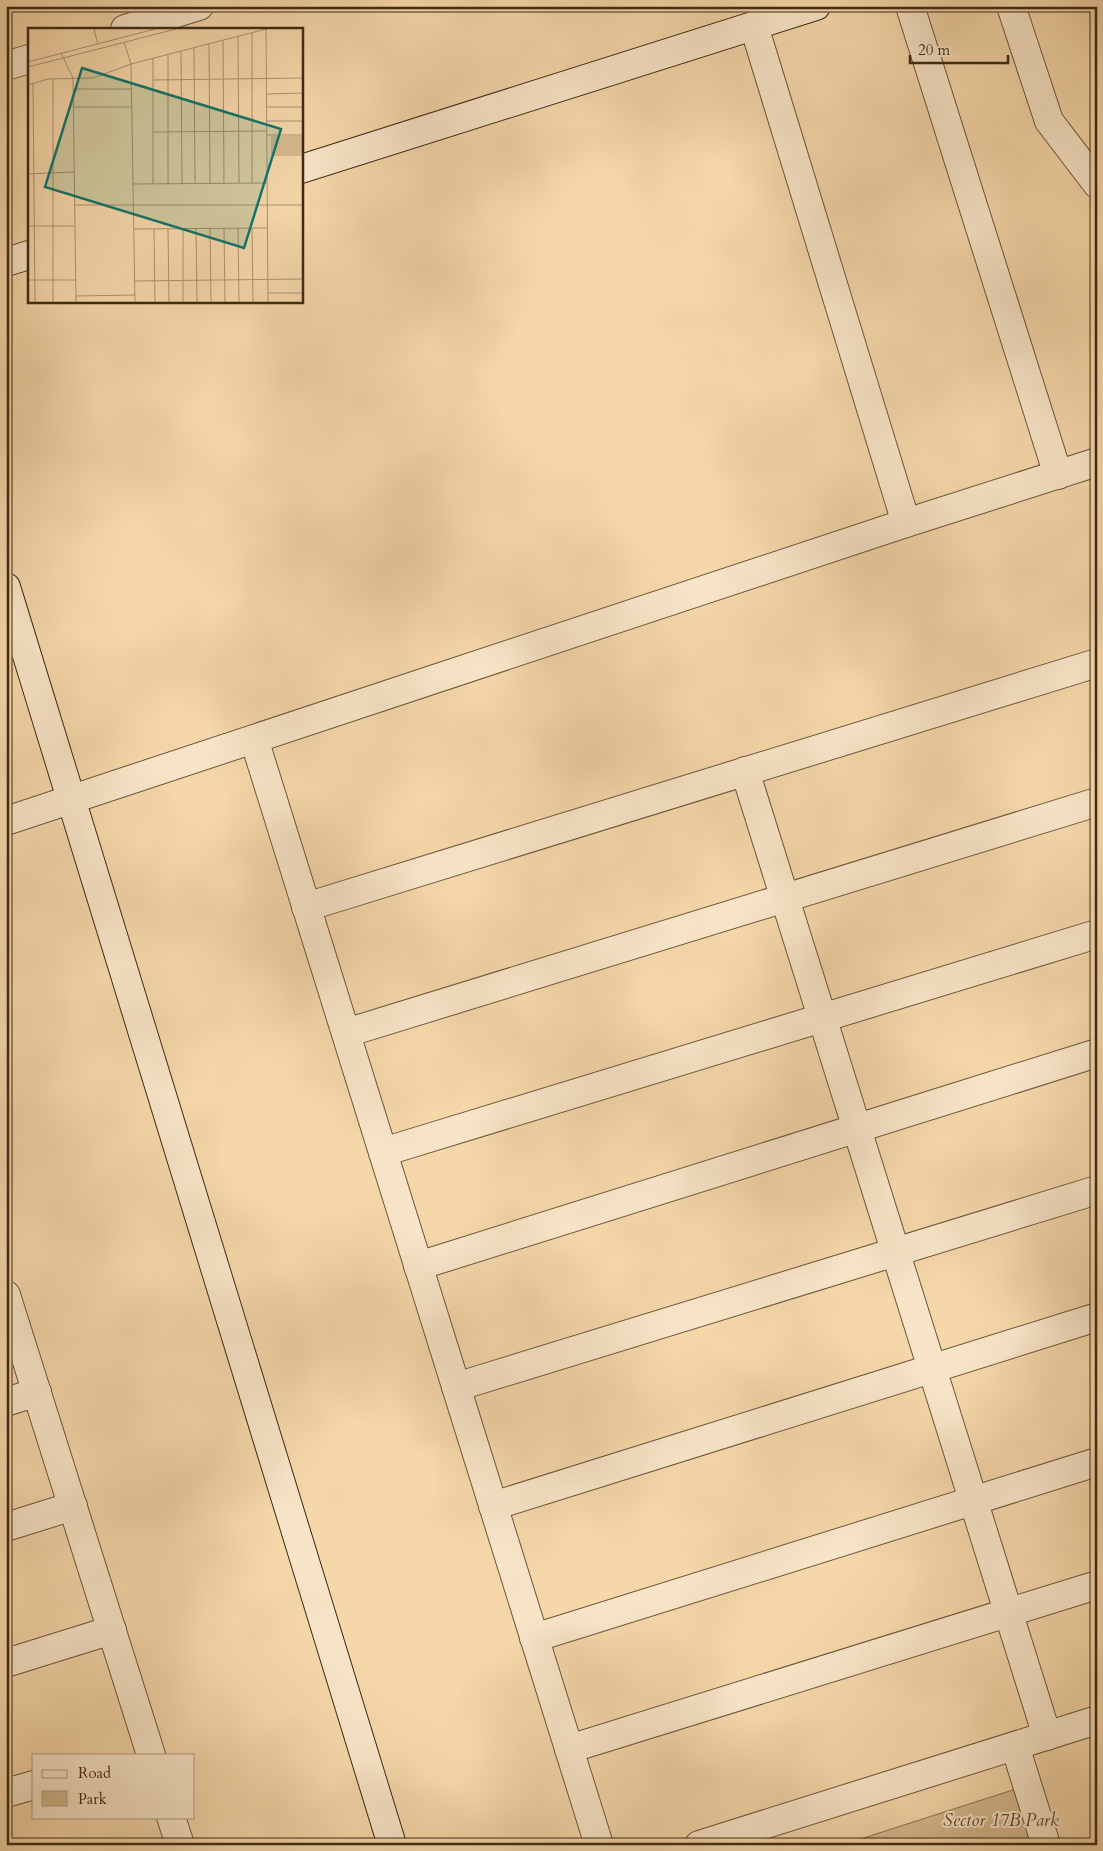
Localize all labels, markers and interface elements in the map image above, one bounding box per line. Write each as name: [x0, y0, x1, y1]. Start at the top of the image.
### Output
inset map: [28, 28, 302, 302]
scale bar: [910, 32, 1008, 64]
text: 20 m: [918, 40, 950, 60]
legend: [32, 1754, 195, 1818]
text: Road: [78, 1763, 111, 1783]
text: Park: [78, 1789, 107, 1809]
park label: Sector 17B Park: [943, 1808, 1059, 1833]

